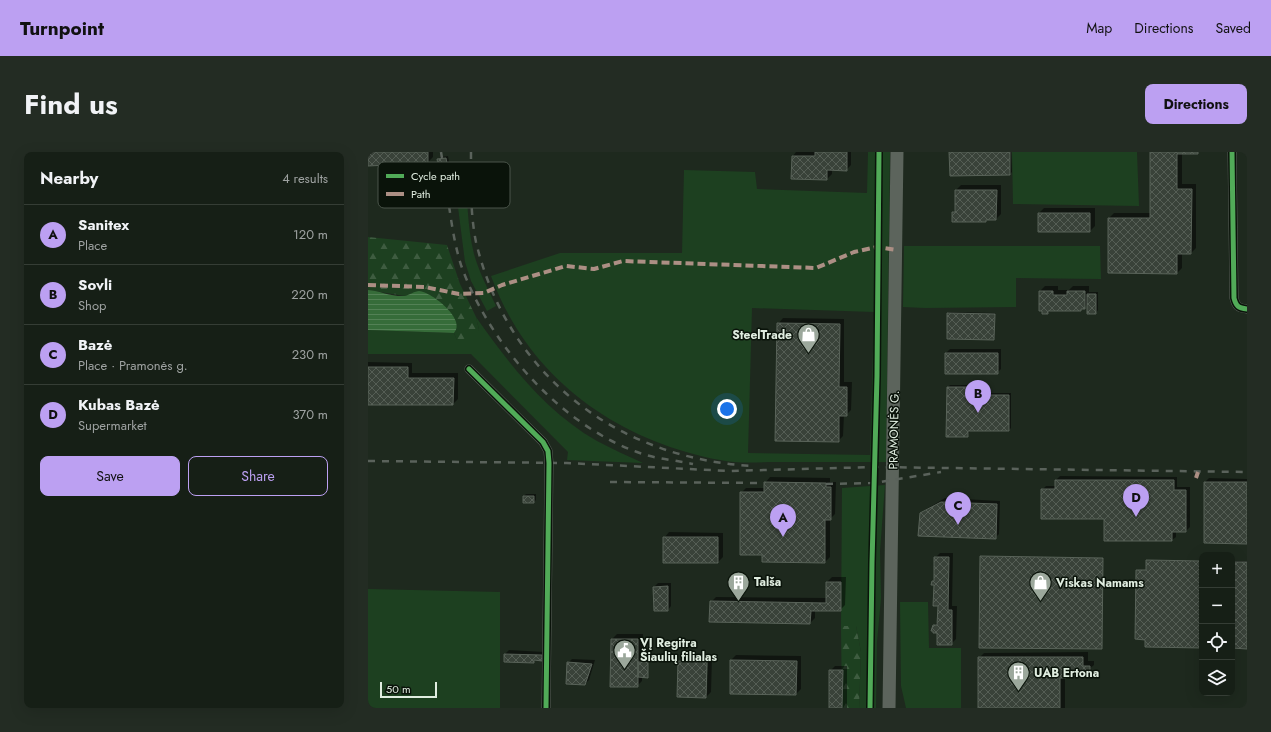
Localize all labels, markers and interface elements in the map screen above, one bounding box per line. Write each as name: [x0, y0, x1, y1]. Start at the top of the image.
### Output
text: Turnpoint: [20, 15, 104, 42]
text: Map: [1086, 18, 1112, 38]
text: Directions: [1134, 18, 1194, 38]
text: Saved: [1216, 18, 1251, 38]
text: Find us: [24, 84, 118, 125]
button: Directions: [1145, 84, 1247, 124]
legend: [378, 162, 510, 208]
text: Nearby: [40, 166, 98, 190]
text: Cycle path: [411, 168, 460, 184]
text: 4 results: [282, 169, 328, 188]
text: Path: [411, 186, 430, 202]
text: Sanitex: [78, 214, 129, 236]
text: A: [48, 225, 58, 244]
text: 120 m: [293, 225, 328, 244]
text: Place: [78, 236, 107, 255]
text: Sovli: [78, 274, 112, 296]
text: B: [49, 285, 57, 304]
text: 220 m: [291, 285, 328, 304]
text: Shop: [78, 296, 106, 315]
shop icon: SteelTrade: [795, 322, 821, 355]
place label: SteelTrade: [732, 326, 792, 344]
text: Bazė: [78, 334, 112, 356]
text: C: [48, 345, 58, 364]
text: 230 m: [292, 345, 328, 364]
text: Place · Pramonės g.: [78, 356, 188, 375]
pin: B: [965, 380, 991, 413]
street label: PRAMONĖS G.: [884, 390, 904, 470]
text: Kubas Bazė: [78, 394, 160, 416]
your location: [717, 399, 737, 419]
text: D: [48, 405, 58, 424]
text: 370 m: [292, 405, 328, 424]
text: Supermarket: [78, 416, 147, 435]
button: Save: [40, 456, 180, 496]
button: Share: [188, 456, 328, 496]
pin: D: [1123, 484, 1149, 517]
pin: C: [945, 492, 971, 525]
pin: A: [770, 504, 796, 537]
map controls: [1199, 552, 1235, 696]
button: +: [1199, 552, 1235, 588]
building icon: Talša: [726, 569, 752, 602]
shop icon: Viskas Namams: [1028, 570, 1054, 603]
place label: Talša: [754, 573, 781, 591]
place label: Viskas Namams: [1055, 574, 1144, 592]
button: −: [1199, 588, 1235, 624]
button: locate: [1199, 624, 1235, 660]
place label: VĮ Regitra Šiaulių filialas: [639, 634, 717, 666]
public building icon: VĮ Regitra Šiaulių filialas: [611, 637, 637, 670]
building icon: UAB Ertona: [1006, 660, 1032, 693]
button: layers: [1199, 660, 1235, 696]
place label: UAB Ertona: [1034, 664, 1099, 682]
scale bar: [380, 680, 437, 699]
text: 50 m: [386, 681, 411, 697]

